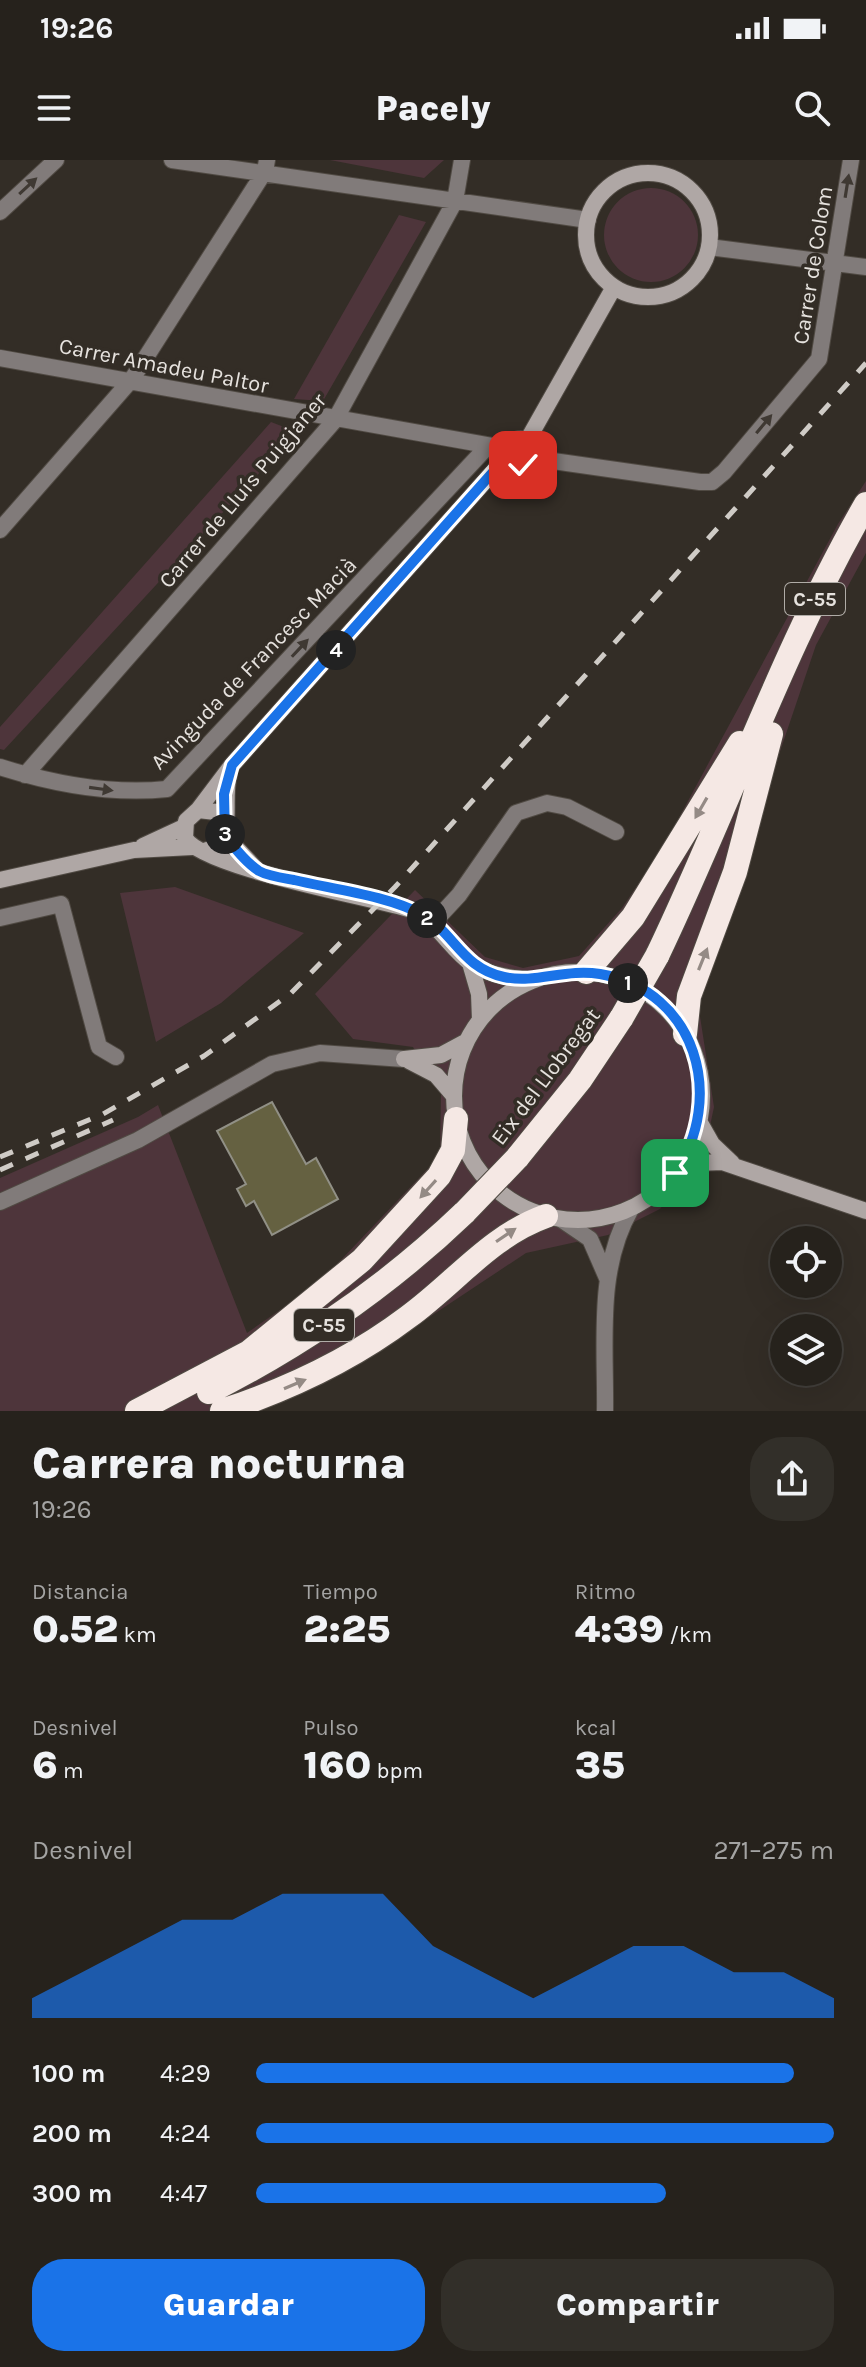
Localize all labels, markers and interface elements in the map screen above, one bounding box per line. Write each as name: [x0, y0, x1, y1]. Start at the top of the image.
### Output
text: 19:26: [40, 10, 113, 46]
icon: menu: [32, 86, 76, 130]
icon: search: [790, 86, 834, 130]
text: Pacely: [375, 87, 491, 129]
one-way arrow: [841, 173, 854, 198]
one-way arrow: [18, 177, 37, 195]
street label: Carrer de Colom: [788, 184, 838, 346]
street label: Carrer Amadeu Paltor: [57, 333, 271, 399]
street label: Carrer de Lluís Puigjaner: [154, 388, 332, 593]
one-way arrow: [756, 414, 772, 434]
pin: [489, 431, 557, 499]
icon: check: [501, 443, 545, 487]
street label: Avinguda de Francesc Macià: [145, 552, 362, 775]
road number: C-55: [785, 583, 845, 615]
pin: 4: [316, 630, 356, 670]
text: 4: [329, 637, 343, 663]
one-way arrow: [290, 638, 308, 657]
one-way arrow: [89, 783, 114, 796]
one-way arrow: [694, 797, 708, 819]
pin: 3: [205, 814, 245, 854]
text: 3: [218, 821, 232, 847]
pin: 2: [407, 898, 447, 938]
text: 2: [420, 905, 434, 931]
one-way arrow: [697, 947, 710, 971]
pin: 1: [608, 963, 648, 1003]
text: 1: [624, 970, 632, 996]
street label: Eix del Llobregat: [486, 1003, 606, 1150]
pin: [641, 1139, 709, 1207]
icon: arrive: [653, 1151, 697, 1195]
one-way arrow: [419, 1180, 437, 1199]
map controls: [770, 1226, 842, 1386]
button: locate: [770, 1226, 842, 1298]
one-way arrow: [496, 1228, 517, 1243]
road number: C-55: [294, 1309, 354, 1341]
button: layers: [770, 1314, 842, 1386]
one-way arrow: [283, 1377, 307, 1390]
button: share: [750, 1437, 834, 1521]
text: Carrera nocturna: [32, 1438, 407, 1489]
text: 19:26: [32, 1494, 92, 1525]
text: Distancia: [32, 1579, 128, 1605]
text: Tiempo: [303, 1579, 378, 1605]
text: Ritmo: [575, 1579, 636, 1605]
text: 0.52: [32, 1605, 118, 1652]
text: 2:25: [303, 1605, 390, 1652]
text: 4:39: [575, 1605, 664, 1652]
text: km: [118, 1622, 157, 1648]
text: /km: [664, 1622, 712, 1648]
text: Desnivel: [32, 1715, 118, 1741]
text: Pulso: [303, 1715, 359, 1741]
text: kcal: [575, 1715, 617, 1741]
text: 6: [32, 1741, 58, 1788]
text: 160: [303, 1741, 371, 1788]
text: 35: [575, 1741, 625, 1788]
text: m: [58, 1758, 84, 1784]
text: bpm: [371, 1758, 423, 1784]
text: Desnivel: [32, 1835, 133, 1866]
text: 271–275 m: [713, 1835, 834, 1866]
text: 100 m: [32, 2058, 105, 2089]
text: 4:29: [160, 2058, 211, 2089]
text: 200 m: [32, 2118, 112, 2149]
text: 4:24: [160, 2118, 210, 2149]
text: 300 m: [32, 2178, 112, 2209]
text: 4:47: [160, 2178, 207, 2209]
button: Guardar: [32, 2259, 425, 2351]
button: Compartir: [441, 2259, 834, 2351]

